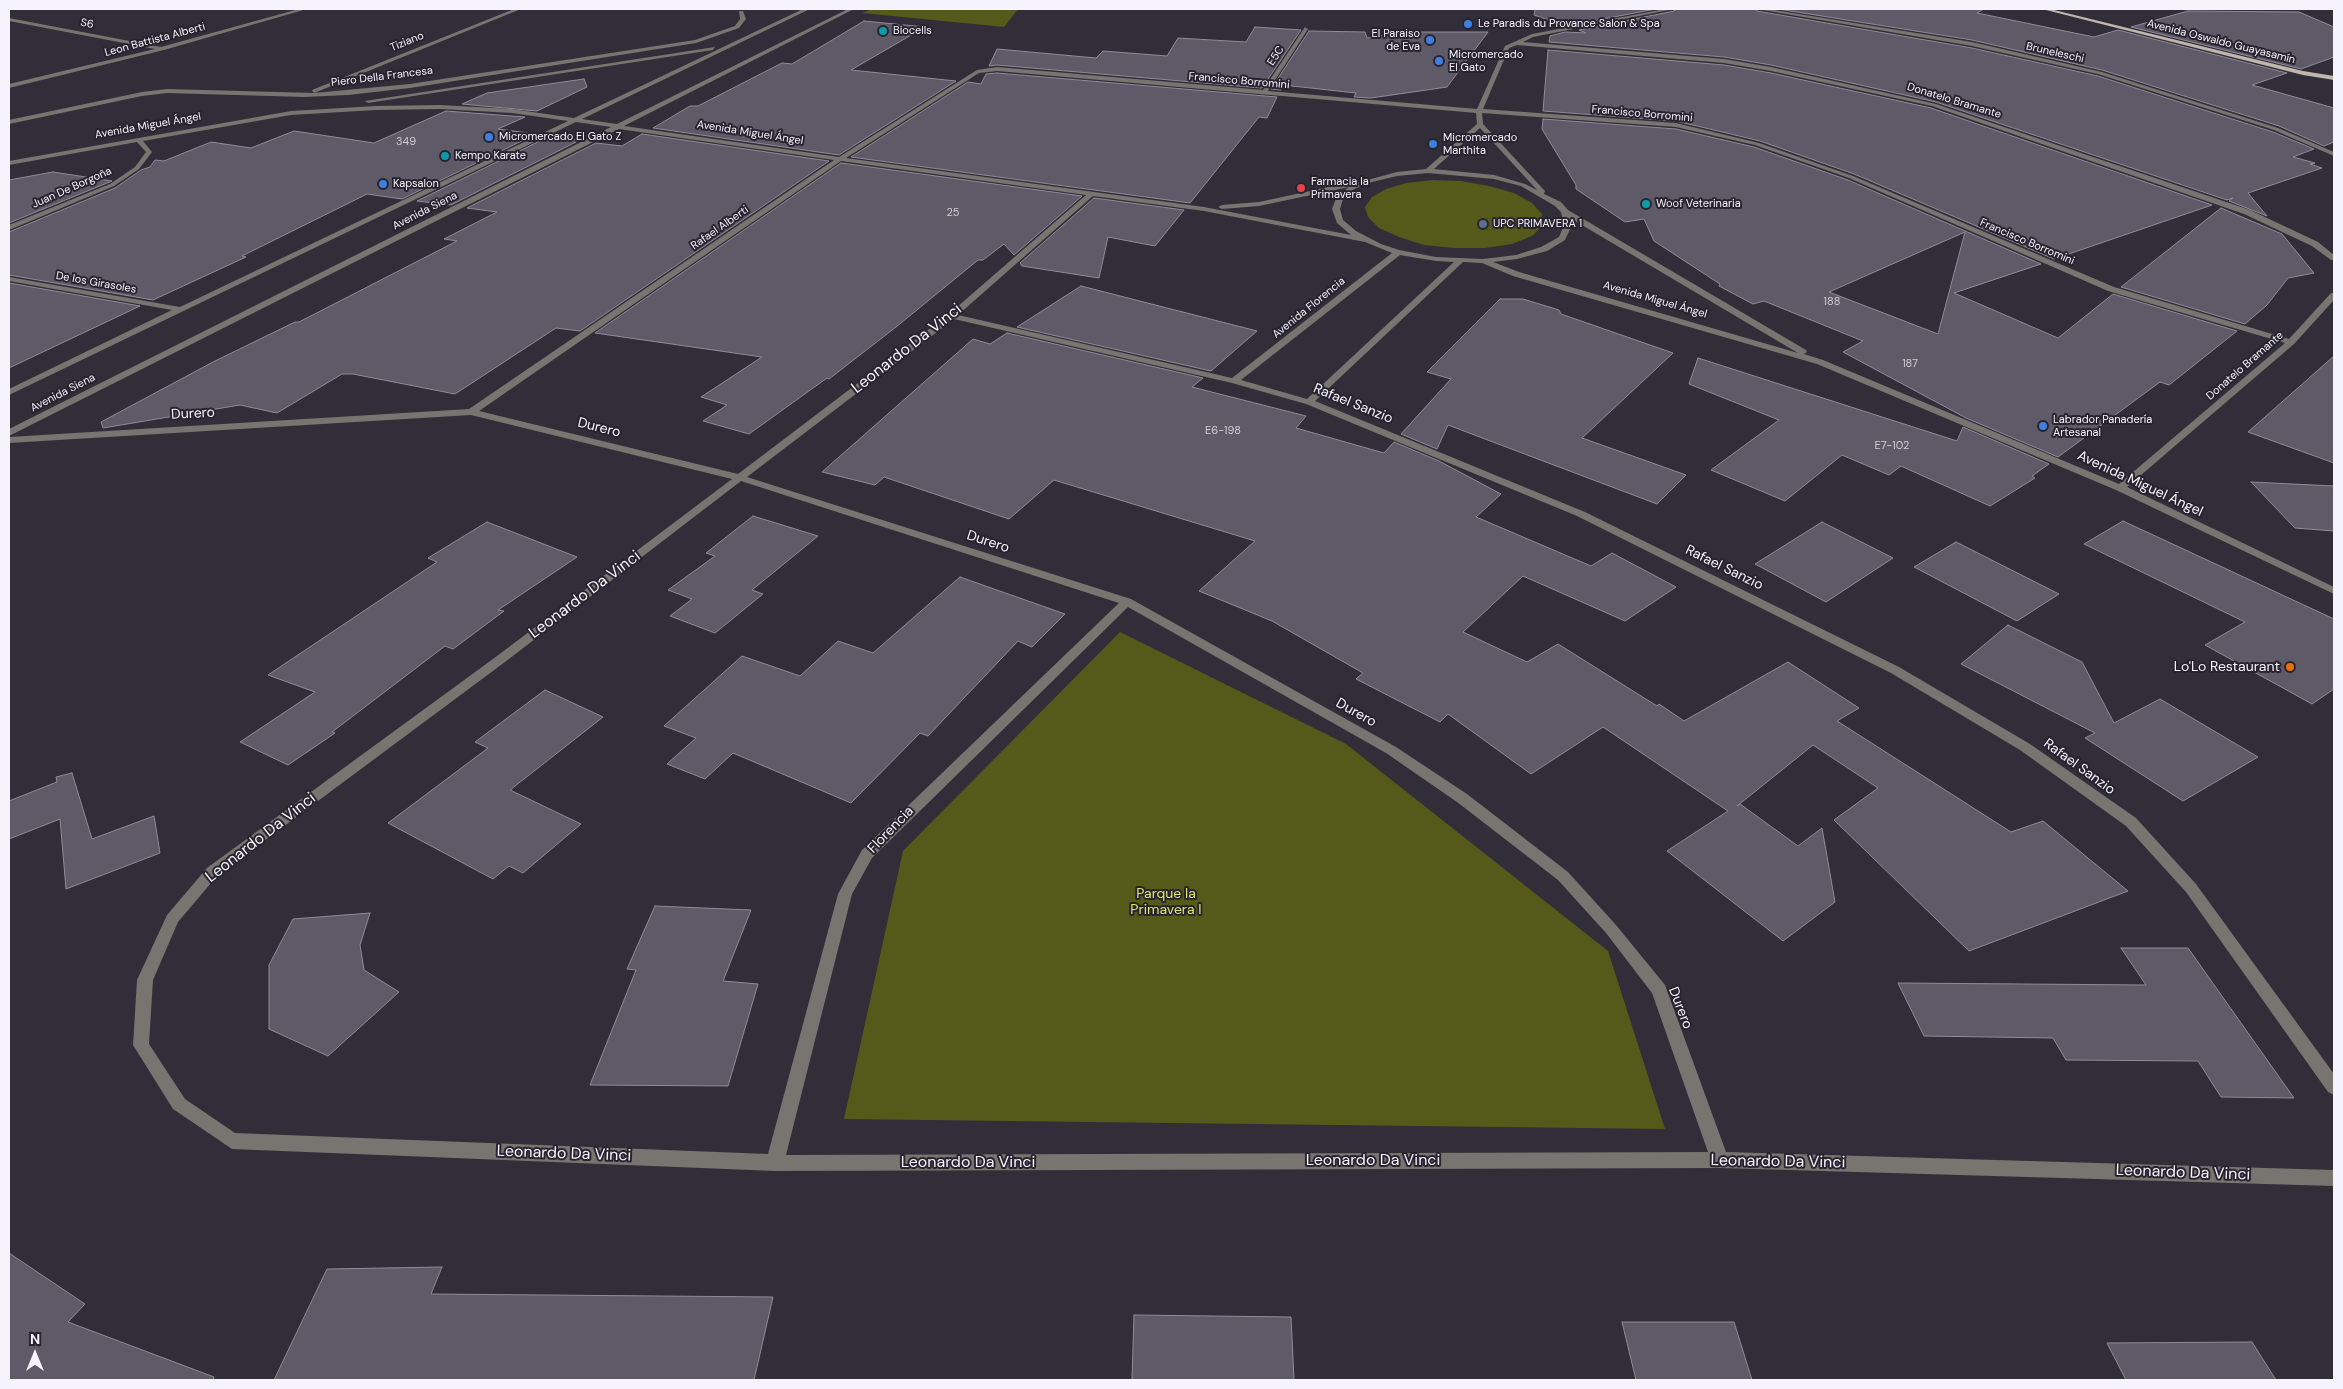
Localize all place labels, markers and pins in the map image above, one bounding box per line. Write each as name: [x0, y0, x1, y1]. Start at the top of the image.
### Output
place label: Le Paradis du Provance Salon & Spa: [1478, 17, 1660, 31]
marker: Le Paradis du Provance Salon & Spa: [1462, 18, 1474, 30]
place label: Biocells: [893, 24, 932, 38]
marker: Biocells: [877, 25, 889, 37]
place label: El Paraiso de Eva: [1372, 27, 1420, 53]
marker: El Paraiso de Eva: [1424, 34, 1436, 46]
place label: Micromercado El Gato: [1449, 48, 1523, 74]
marker: Micromercado El Gato: [1433, 55, 1445, 67]
place label: Micromercado El Gato Z: [499, 130, 621, 144]
marker: Micromercado El Gato Z: [483, 131, 495, 143]
place label: Micromercado Marthita: [1443, 131, 1517, 157]
marker: Micromercado Marthita: [1427, 138, 1439, 150]
place label: Kempo Karate: [455, 149, 526, 163]
marker: Kempo Karate: [439, 150, 451, 162]
place label: Farmacia la Primavera: [1311, 175, 1369, 201]
place label: Kapsalon: [393, 177, 439, 191]
marker: Kapsalon: [377, 178, 389, 190]
marker: Farmacia la Primavera: [1295, 182, 1307, 194]
place label: Woof Veterinaria: [1656, 197, 1741, 211]
marker: Woof Veterinaria: [1640, 198, 1652, 210]
place label: UPC PRIMAVERA 1: [1493, 217, 1582, 231]
marker: UPC PRIMAVERA 1: [1477, 218, 1489, 230]
place label: Labrador Panadería Artesanal: [2053, 413, 2152, 439]
marker: Labrador Panadería Artesanal: [2037, 420, 2049, 432]
place label: Lo'Lo Restaurant: [2174, 659, 2280, 675]
marker: Lo'Lo Restaurant: [2284, 661, 2296, 673]

